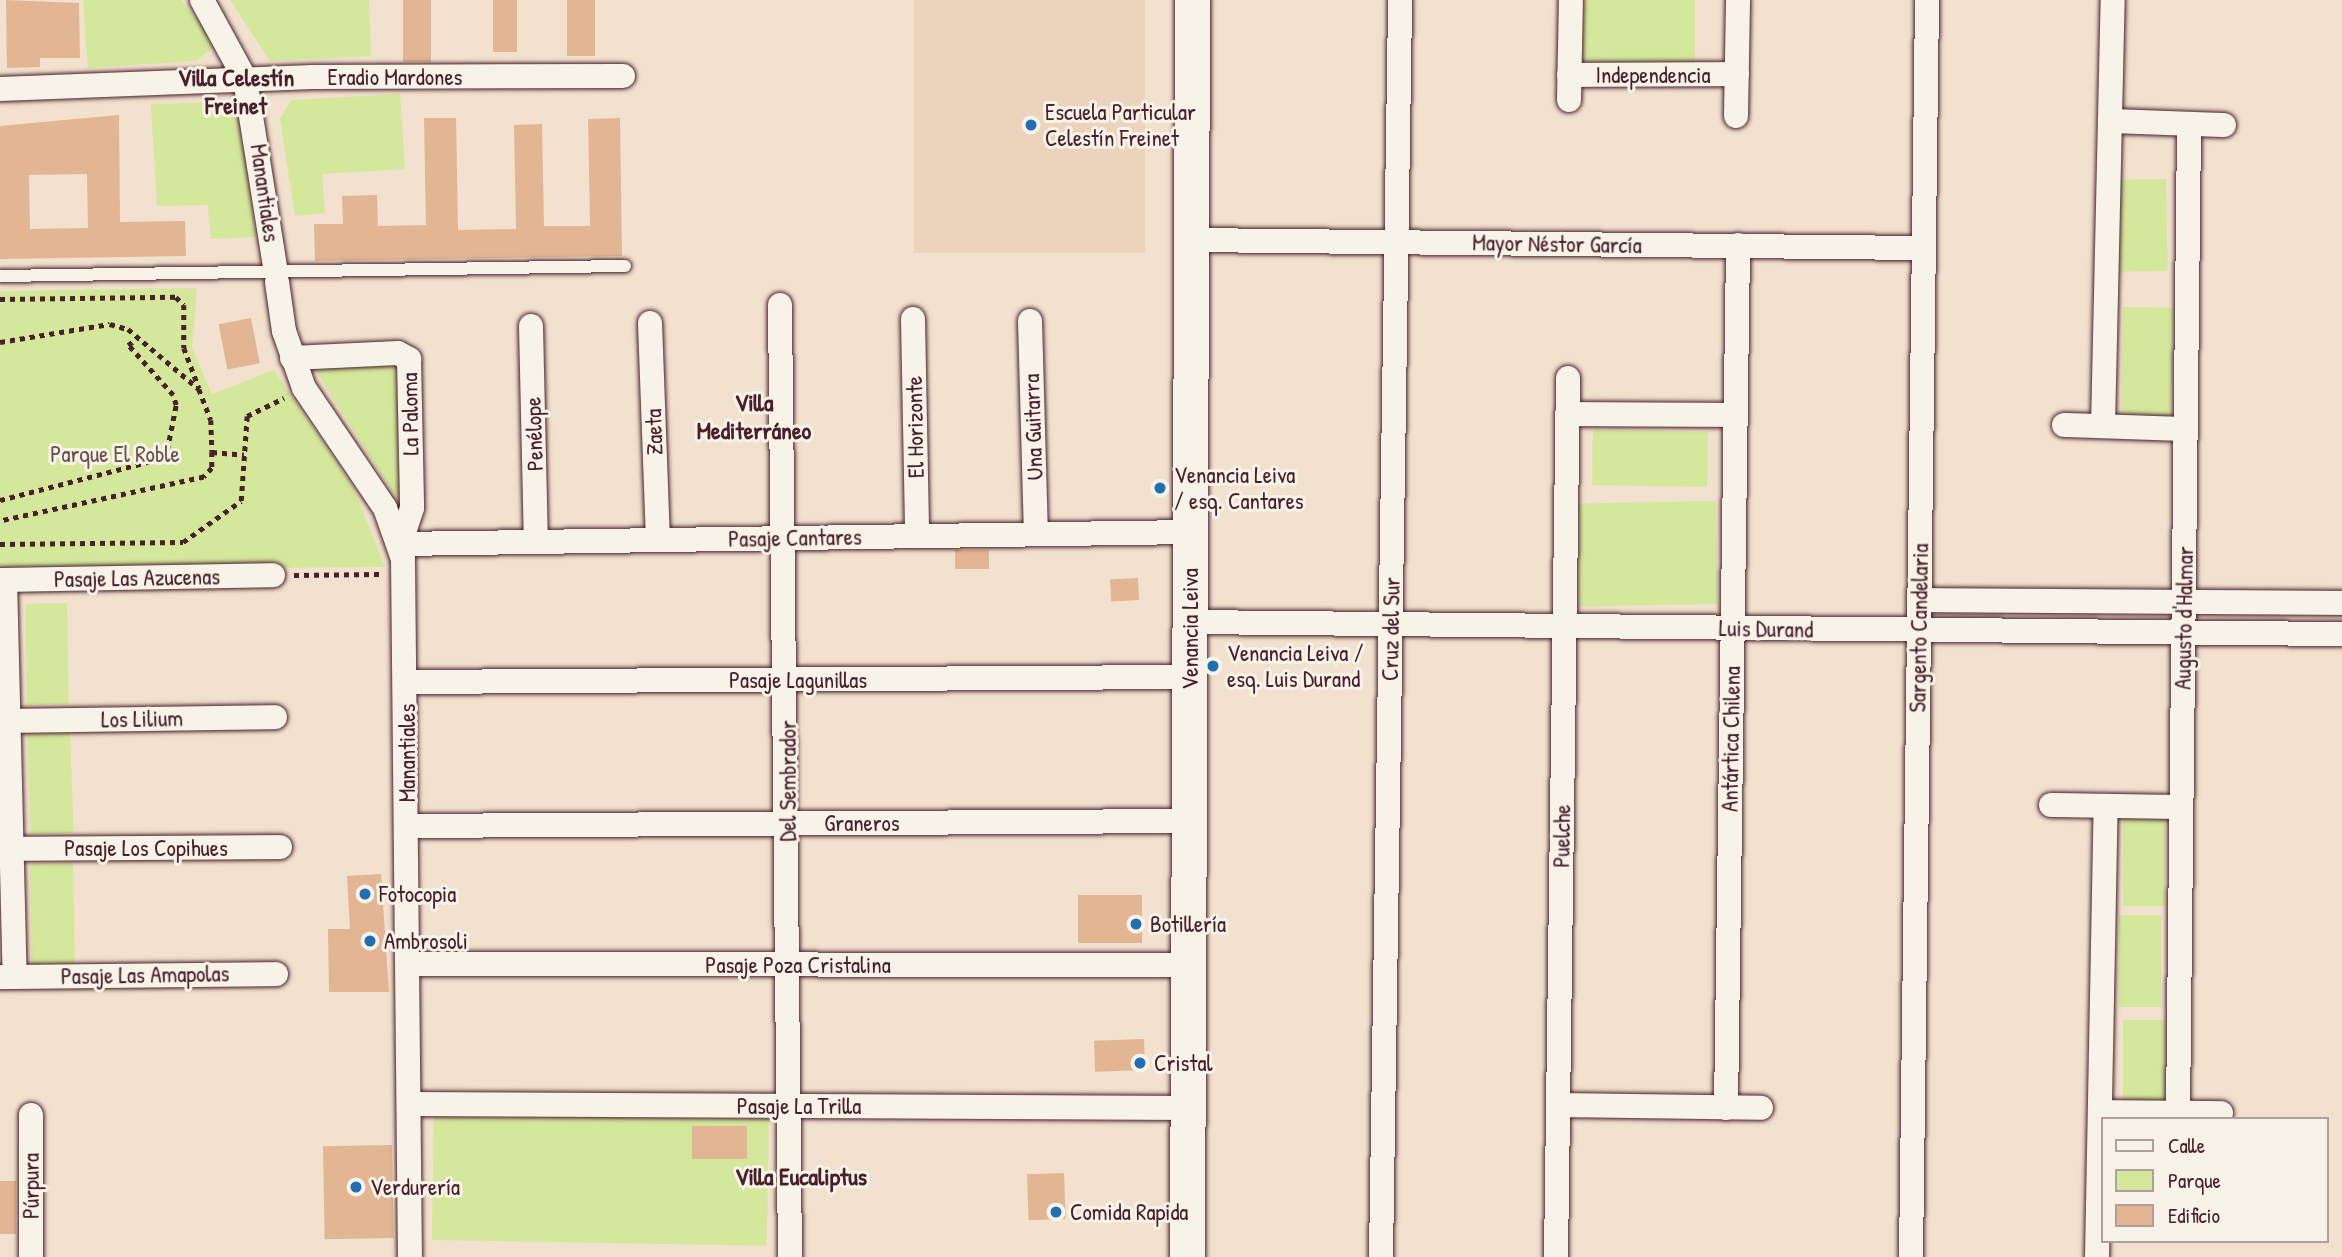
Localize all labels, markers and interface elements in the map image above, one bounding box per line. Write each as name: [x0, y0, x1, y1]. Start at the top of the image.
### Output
street label: Independencia: [1596, 61, 1710, 89]
street label: Eradio Mardones: [328, 63, 462, 91]
district label: Villa Celestín Freinet: [178, 64, 294, 120]
place label: Escuela Particular Celestín Freinet: [1045, 98, 1196, 152]
marker: Escuela Particular Celestín Freinet: [1023, 117, 1039, 133]
street label: Manantiales: [244, 142, 286, 244]
street label: Mayor Néstor García: [1472, 229, 1642, 259]
street label: La Paloma: [395, 372, 425, 456]
street label: Una Guitarra: [1017, 373, 1049, 481]
street label: El Horizonte: [900, 376, 930, 478]
district label: Villa Mediterráneo: [697, 389, 811, 445]
street label: Penélope: [519, 396, 549, 472]
street label: Zaeta: [639, 408, 669, 456]
park label: Parque El Roble: [50, 440, 180, 468]
place label: Venancia Leiva / esq. Cantares: [1174, 461, 1304, 515]
marker: Venancia Leiva / esq. Cantares: [1152, 480, 1168, 496]
street label: Pasaje Cantares: [728, 523, 862, 553]
street label: Sargento Candelaria: [1904, 543, 1934, 713]
street label: Augusto d'Halmar: [2169, 546, 2199, 690]
street label: Pasaje Las Azucenas: [54, 563, 220, 593]
street label: Venancia Leiva: [1176, 568, 1204, 690]
street label: Cruz del Sur: [1376, 577, 1406, 681]
street label: Luis Durand: [1719, 614, 1813, 644]
place label: Venancia Leiva / esq. Luis Durand: [1227, 639, 1363, 693]
marker: Venancia Leiva / esq. Luis Durand: [1205, 658, 1221, 674]
street label: Pasaje Lagunillas: [729, 666, 867, 694]
street label: Antártica Chilena: [1716, 666, 1746, 812]
street label: Los Lilium: [101, 704, 183, 734]
street label: Manantiales: [393, 704, 421, 802]
street label: Del Sembrador: [774, 720, 802, 842]
street label: Puelche: [1548, 804, 1576, 868]
street label: Graneros: [824, 809, 900, 837]
street label: Pasaje Los Copihues: [64, 834, 228, 862]
place label: Fotocopia: [379, 880, 456, 908]
marker: Fotocopia: [357, 886, 373, 902]
place label: Botillería: [1150, 910, 1226, 938]
marker: Botillería: [1128, 916, 1144, 932]
place label: Ambrosoli: [384, 927, 468, 955]
marker: Ambrosoli: [362, 933, 378, 949]
street label: Pasaje Poza Cristalina: [705, 951, 891, 979]
street label: Pasaje Las Amapolas: [61, 960, 229, 990]
place label: Cristal: [1154, 1049, 1213, 1077]
marker: Cristal: [1132, 1055, 1148, 1071]
street label: Pasaje La Trilla: [737, 1092, 861, 1120]
legend: [2100, 1117, 2328, 1243]
text: Calle: [2168, 1131, 2205, 1160]
street label: Púrpura: [17, 1153, 45, 1219]
district label: Villa Eucaliptus: [735, 1163, 867, 1191]
text: Parque: [2168, 1166, 2221, 1195]
place label: Verdurería: [370, 1173, 460, 1201]
marker: Verdurería: [348, 1179, 364, 1195]
place label: Comida Rapida: [1070, 1198, 1188, 1226]
text: Edificio: [2168, 1201, 2220, 1230]
marker: Comida Rapida: [1048, 1204, 1064, 1220]

